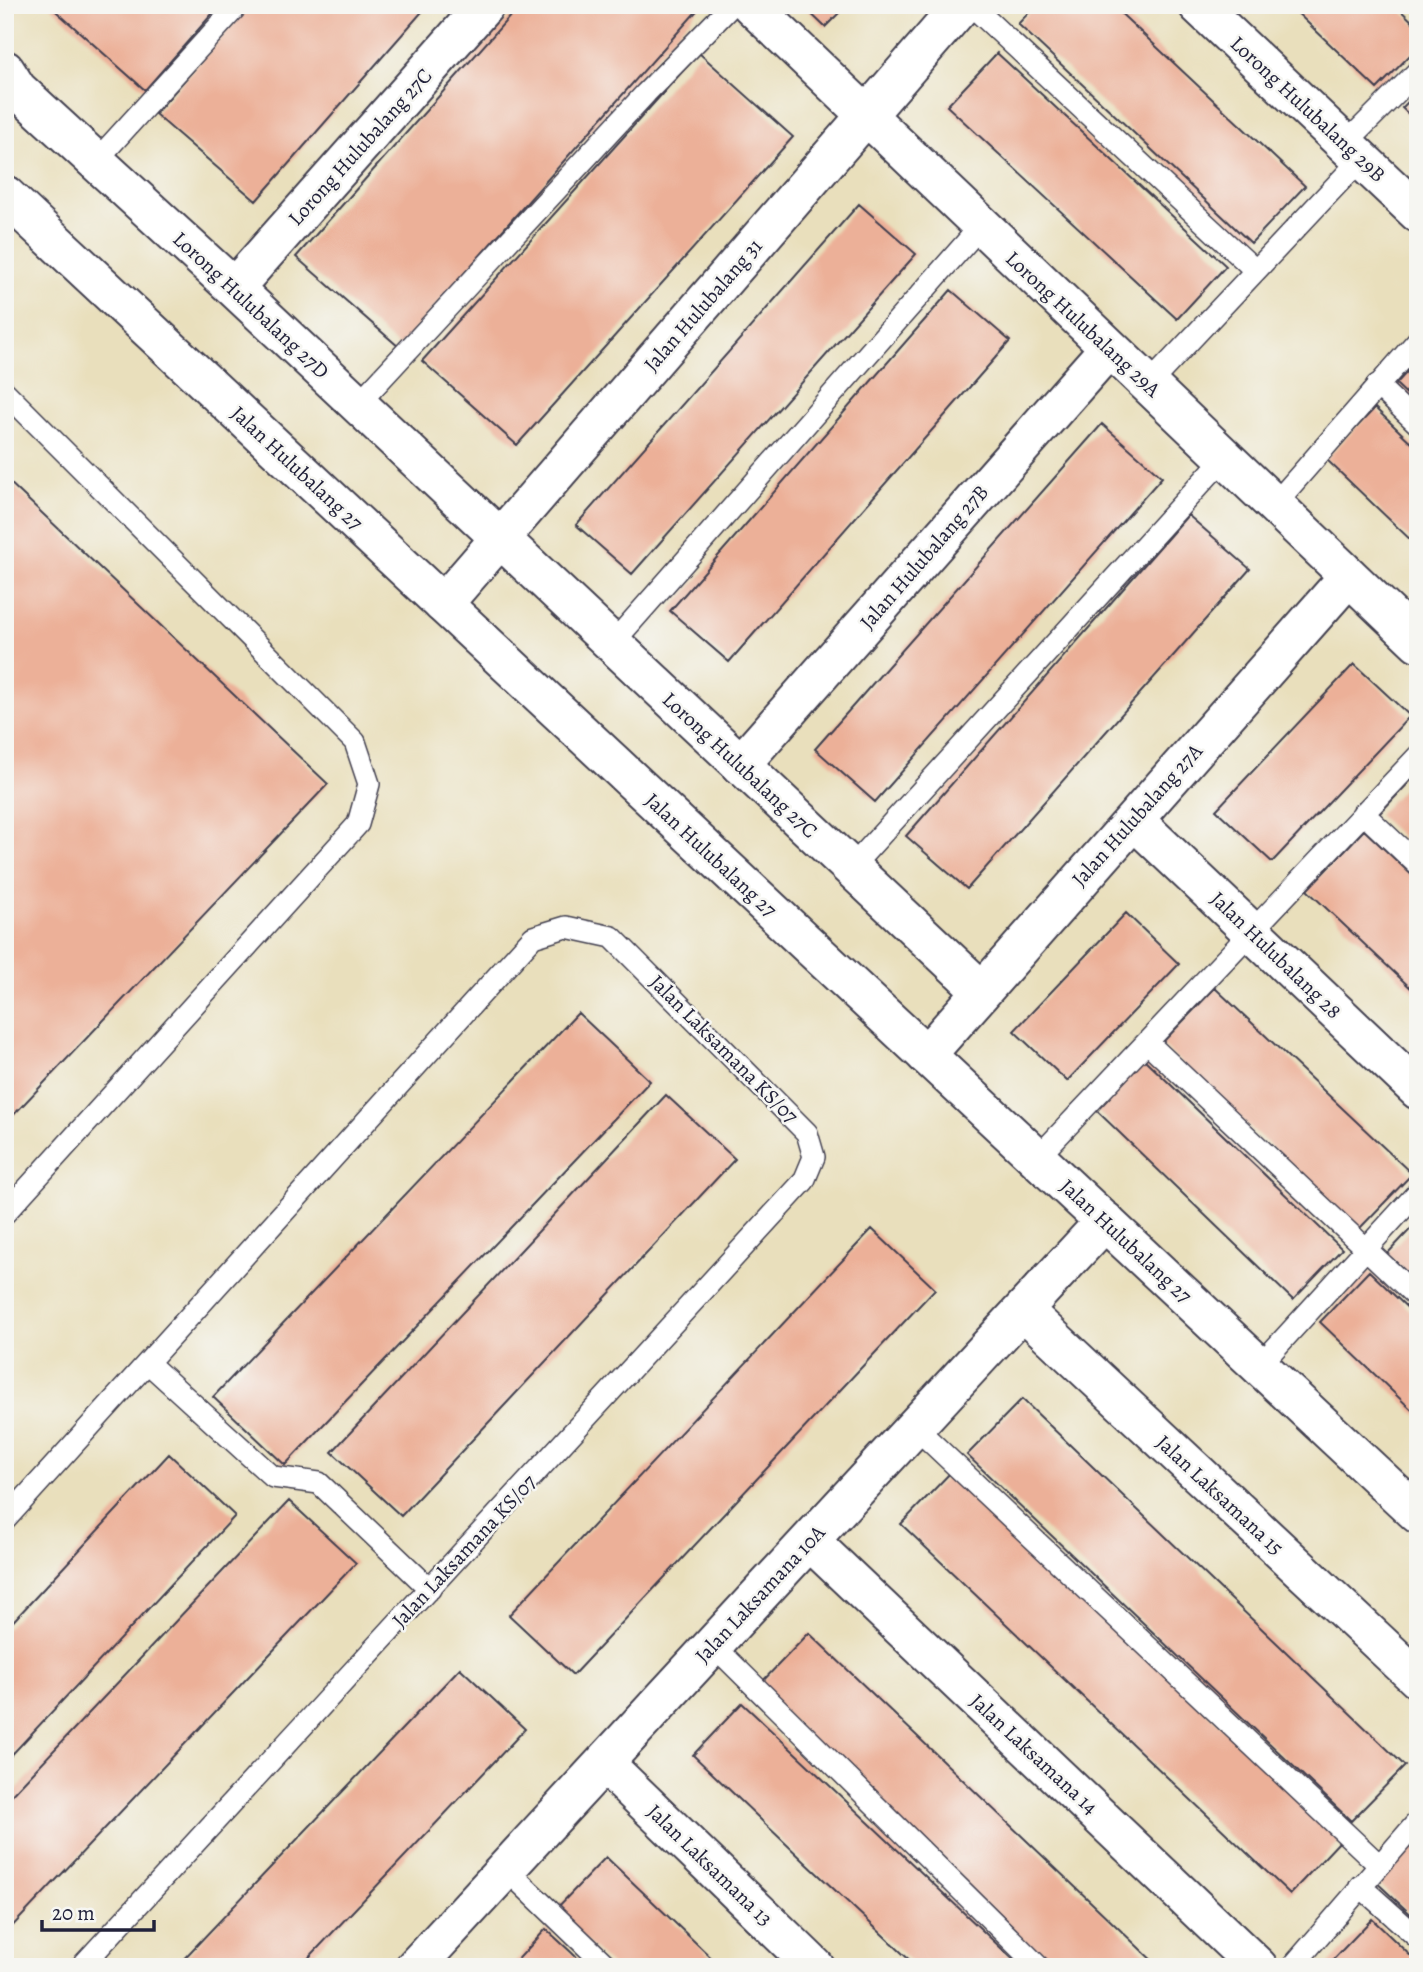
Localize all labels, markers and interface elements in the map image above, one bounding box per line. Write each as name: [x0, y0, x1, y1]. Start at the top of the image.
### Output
street label: Lorong Hulubalang 29B: [1224, 30, 1392, 188]
street label: Lorong Hulubalang 27C: [282, 62, 438, 232]
street label: Lorong Hulubalang 27D: [167, 225, 335, 385]
street label: Jalan Hulubalang 31: [637, 233, 769, 377]
street label: Lorong Hulubalang 29A: [999, 245, 1167, 404]
street label: Jalan Hulubalang 27: [225, 400, 369, 537]
street label: Jalan Hulubalang 27B: [853, 479, 995, 635]
street label: Lorong Hulubalang 27C: [656, 686, 824, 844]
street label: Jalan Hulubalang 27A: [1065, 737, 1209, 892]
street label: Jalan Hulubalang 27: [639, 787, 783, 924]
street label: Jalan Hulubalang 28: [1204, 885, 1348, 1025]
street label: Jalan Laksamana KS/07: [644, 969, 805, 1130]
street label: Jalan Hulubalang 27: [1054, 1173, 1198, 1310]
street label: Jalan Laksamana 15: [1150, 1429, 1290, 1561]
street label: Jalan Laksamana KS/07: [386, 1468, 542, 1634]
street label: Jalan Laksamana 10A: [689, 1518, 832, 1669]
street label: Jalan Laksamana 14: [964, 1687, 1104, 1821]
street label: Jalan Laksamana 13: [641, 1798, 779, 1932]
scale bar: [42, 1888, 154, 1932]
text: 20 m: [52, 1899, 95, 1927]

